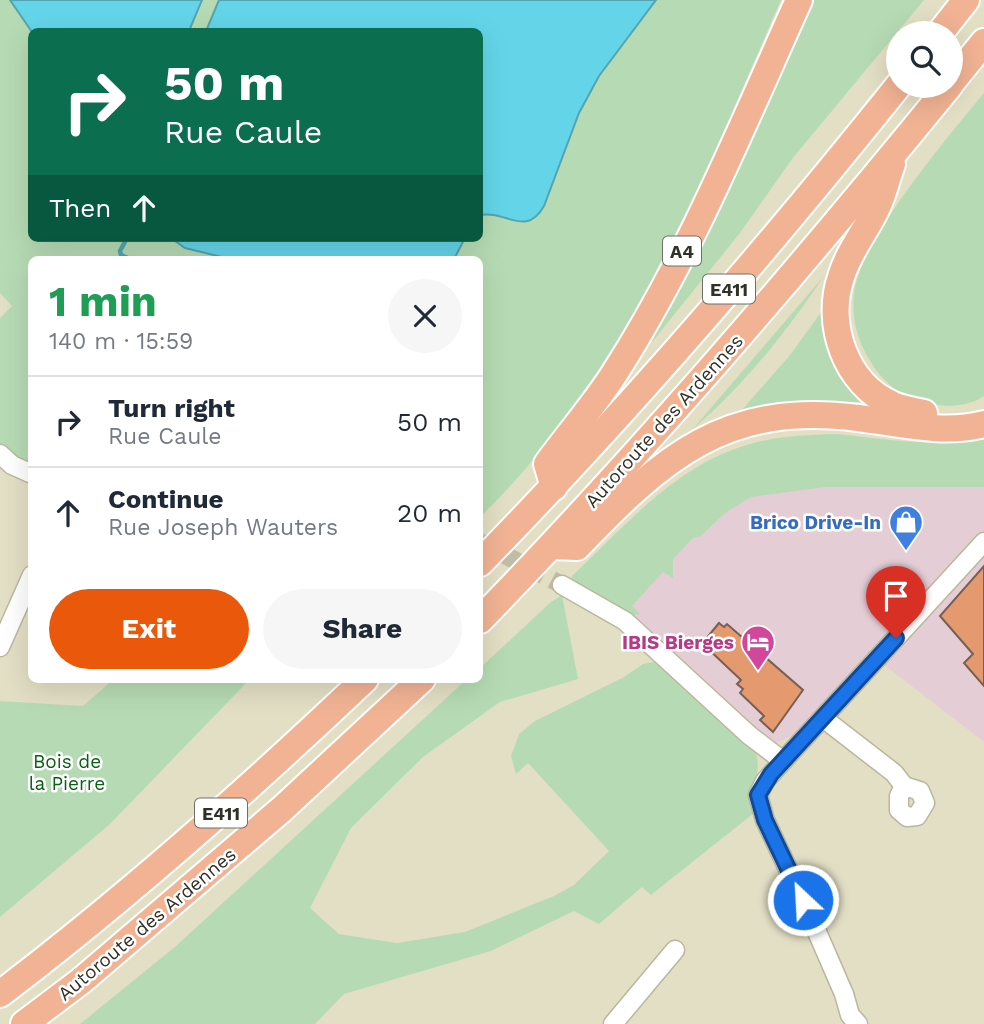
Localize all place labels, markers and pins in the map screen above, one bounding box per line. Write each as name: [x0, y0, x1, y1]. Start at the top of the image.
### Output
shop icon: Brico Drive-In: [887, 503, 925, 552]
place label: Brico Drive-In: [750, 511, 881, 534]
pin: [866, 566, 926, 638]
hotel icon: IBIS Bierges: [739, 623, 777, 672]
place label: IBIS Bierges: [622, 631, 734, 654]

